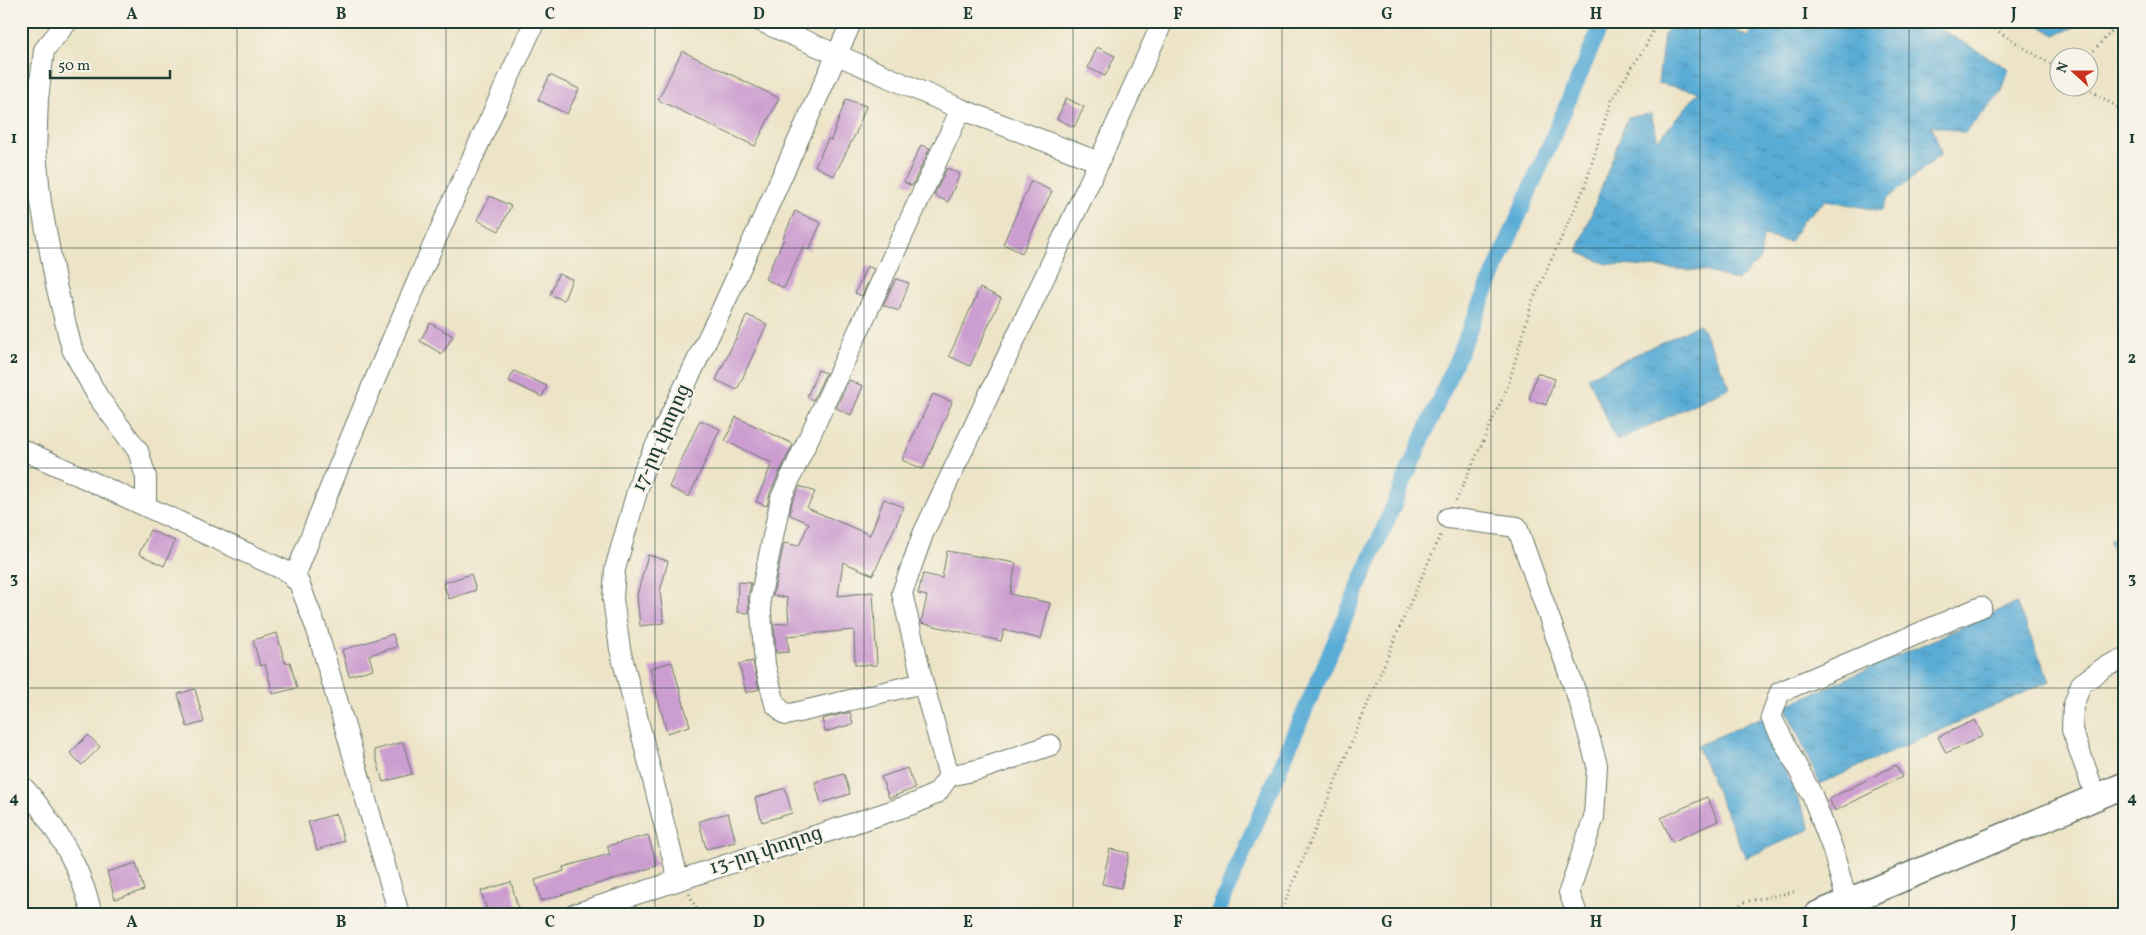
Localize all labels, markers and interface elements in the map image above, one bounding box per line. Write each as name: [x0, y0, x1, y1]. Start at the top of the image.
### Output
text: A: [126, 4, 138, 26]
text: B: [336, 4, 347, 26]
text: C: [545, 4, 555, 26]
text: D: [753, 4, 765, 26]
text: E: [963, 4, 973, 26]
text: F: [1173, 4, 1183, 26]
text: G: [1381, 4, 1393, 26]
text: H: [1590, 4, 1602, 26]
text: I: [1802, 4, 1808, 26]
text: J: [2010, 4, 2017, 26]
scale bar: [50, 48, 170, 80]
north arrow: [2048, 48, 2098, 98]
text: 50 m: [58, 56, 90, 77]
text: N: [2053, 60, 2074, 76]
text: 1: [11, 128, 17, 150]
text: 1: [2129, 128, 2135, 150]
text: 2: [10, 348, 18, 370]
text: 2: [2128, 348, 2136, 370]
street label: 17-րդ փողոց: [626, 379, 698, 497]
text: 3: [10, 568, 18, 590]
text: 3: [2128, 568, 2136, 590]
text: 4: [9, 788, 19, 810]
text: 4: [2127, 788, 2137, 810]
street label: 13-րդ փողոց: [706, 820, 826, 882]
text: A: [126, 912, 138, 934]
text: B: [336, 912, 347, 934]
text: C: [545, 912, 555, 934]
text: D: [753, 912, 765, 934]
text: E: [963, 912, 973, 934]
text: F: [1173, 912, 1183, 934]
text: G: [1381, 912, 1393, 934]
text: H: [1590, 912, 1602, 934]
text: I: [1802, 912, 1808, 934]
text: J: [2010, 912, 2017, 934]

